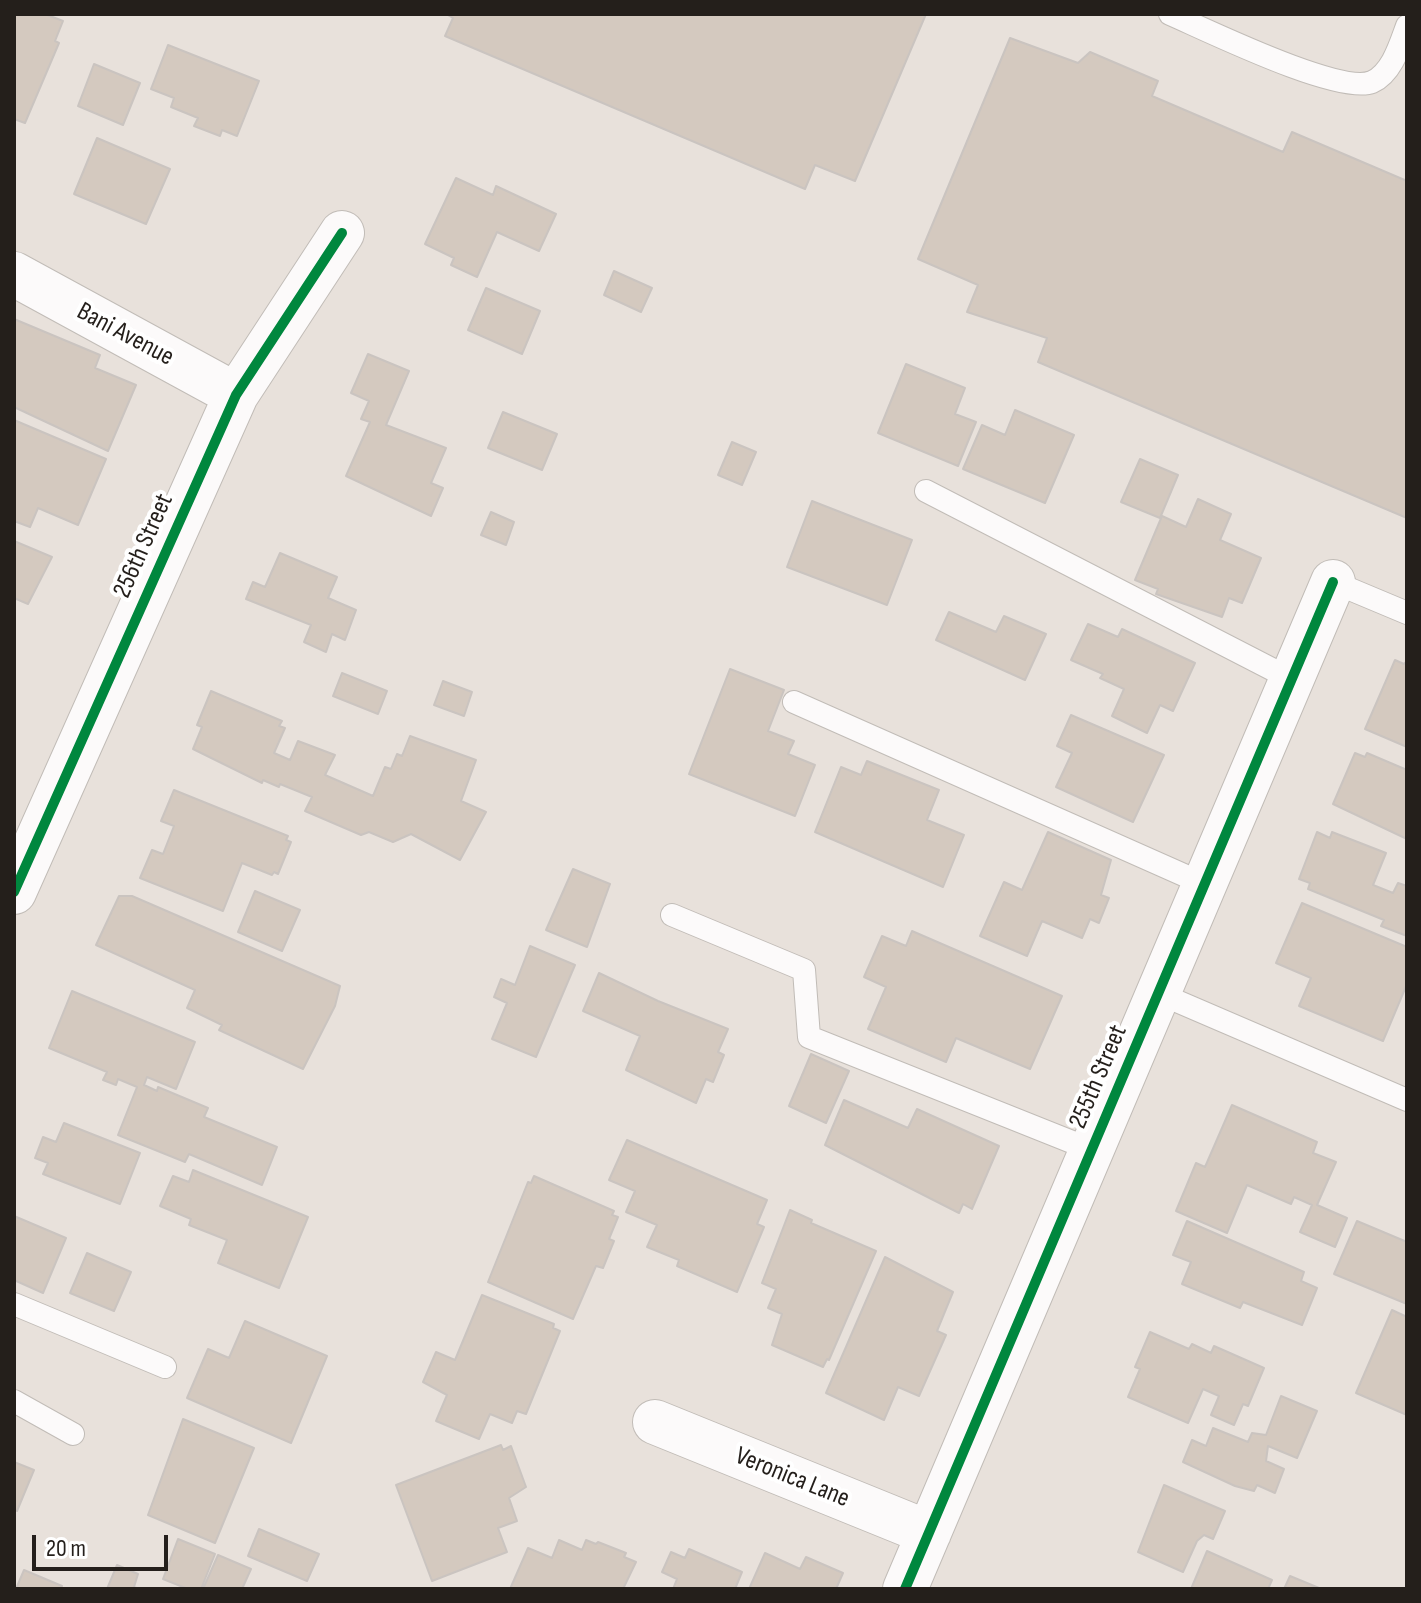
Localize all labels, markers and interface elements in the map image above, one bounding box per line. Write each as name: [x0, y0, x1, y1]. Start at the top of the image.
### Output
street label: Bani Avenue: [71, 297, 179, 373]
street label: 256th Street: [107, 489, 181, 603]
street label: 255th Street: [1063, 1020, 1135, 1134]
street label: Veronica Lane: [730, 1441, 854, 1515]
scale bar: [36, 1519, 172, 1569]
text: 20 m: [46, 1534, 86, 1563]

